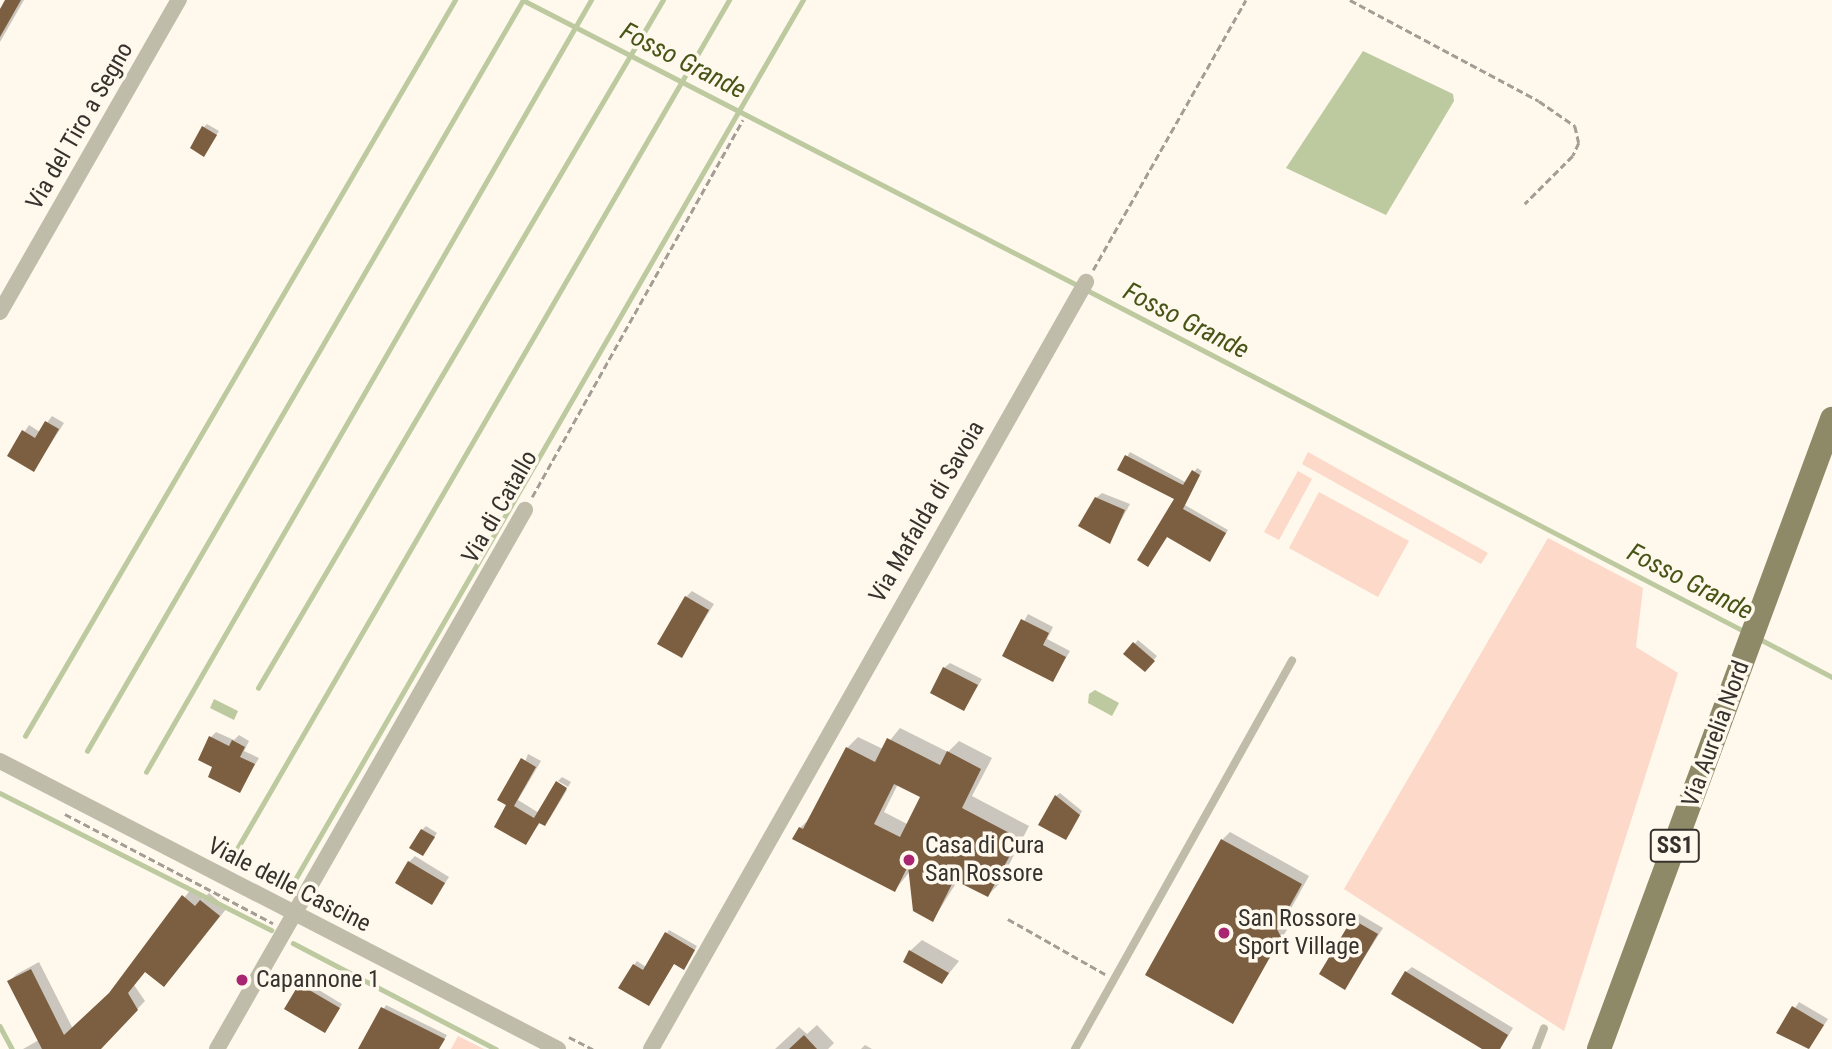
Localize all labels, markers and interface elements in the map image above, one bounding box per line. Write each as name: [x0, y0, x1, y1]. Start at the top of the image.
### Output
water label: Fosso Grande: [615, 16, 751, 106]
street label: Via del Tiro a Segno: [20, 37, 140, 215]
water label: Fosso Grande: [1118, 276, 1254, 366]
street label: Via Mafalda di Savoia: [863, 416, 991, 608]
street label: Via di Catallo: [456, 445, 544, 569]
water label: Fosso Grande: [1622, 537, 1758, 627]
street label: Via Aurelia Nord: [1676, 657, 1756, 811]
road number: SS1: [1649, 826, 1701, 866]
street label: Viale delle Cascine: [203, 831, 375, 939]
place label: Casa di Cura San Rossore: [925, 832, 1045, 888]
marker: Casa di Cura San Rossore: [899, 850, 919, 870]
place label: San Rossore Sport Village: [1238, 905, 1359, 961]
marker: San Rossore Sport Village: [1216, 925, 1232, 941]
place label: Capannone 1: [256, 966, 380, 994]
marker: Capannone 1: [234, 972, 250, 988]

